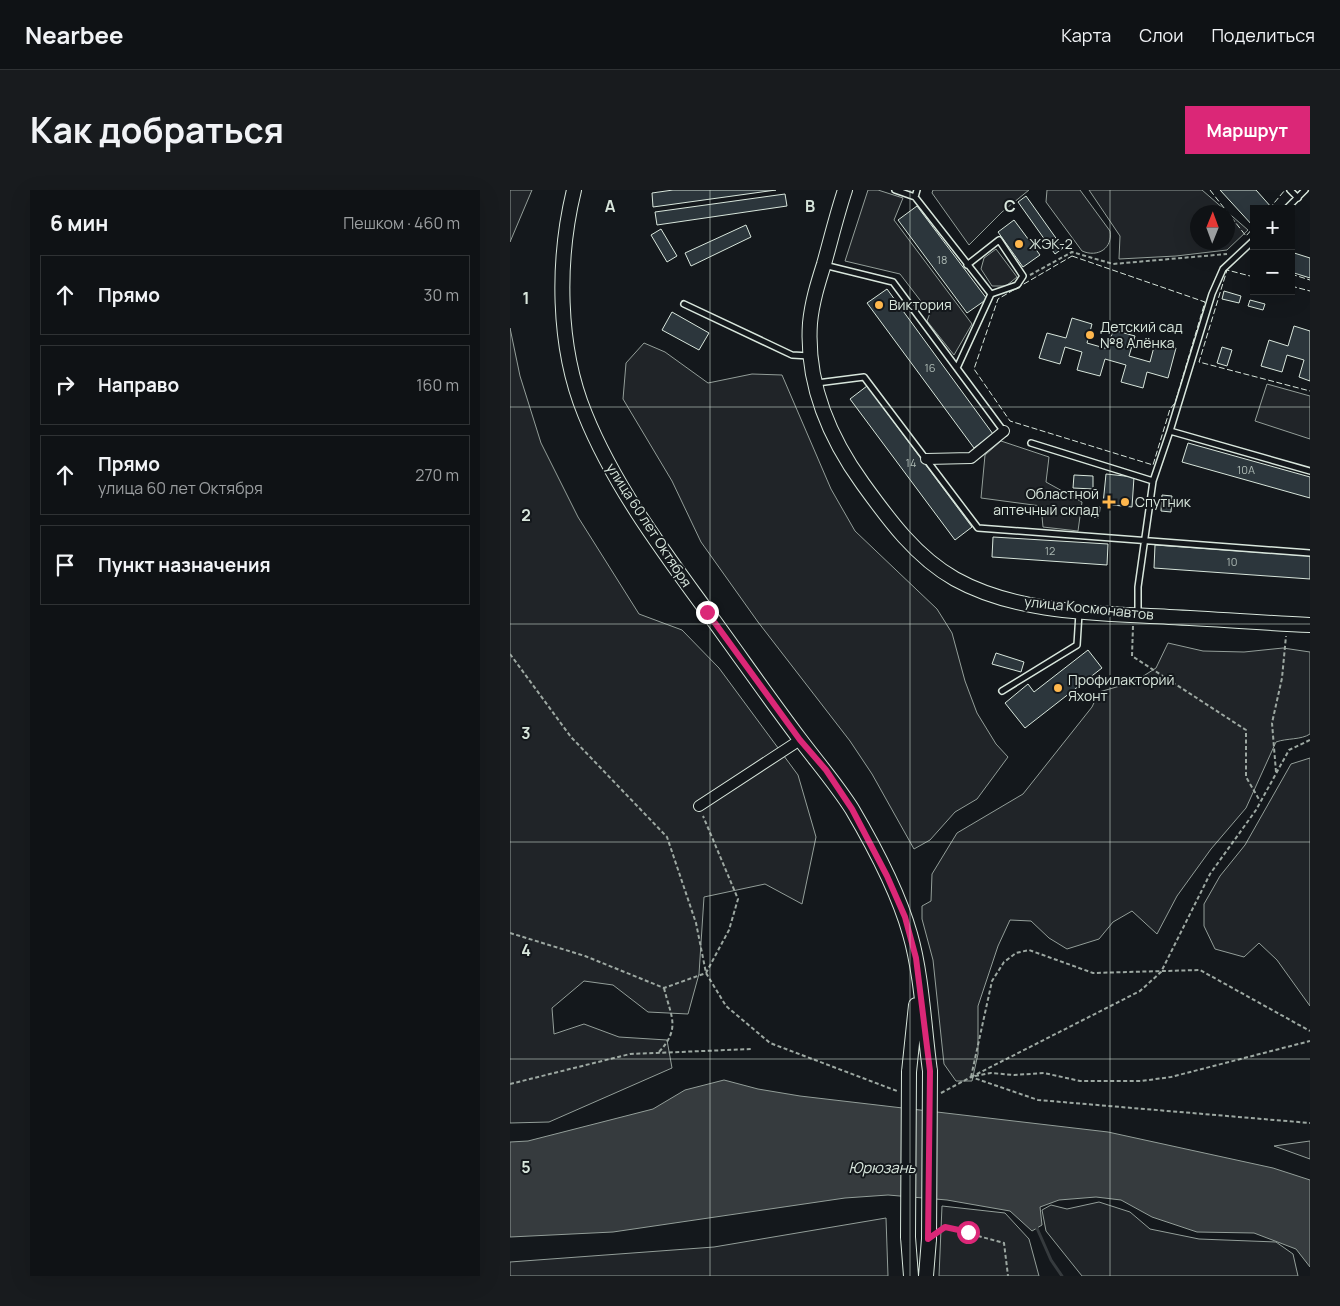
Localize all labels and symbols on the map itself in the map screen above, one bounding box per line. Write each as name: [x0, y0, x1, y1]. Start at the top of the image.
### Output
text: A: [605, 195, 616, 217]
text: B: [805, 195, 815, 217]
text: C: [1004, 195, 1016, 217]
north arrow: [1190, 205, 1235, 250]
place label: ЖЭК-2: [1029, 234, 1073, 253]
marker: ЖЭК-2: [1013, 238, 1025, 250]
house number: 18: [937, 252, 947, 267]
text: 1: [522, 287, 530, 309]
place label: Виктория: [889, 295, 952, 314]
marker: Виктория: [873, 299, 885, 311]
place label: Детский сад №8 Алёнка: [1100, 317, 1183, 352]
marker: Детский сад №8 Алёнка: [1084, 329, 1096, 341]
house number: 16: [924, 360, 936, 375]
house number: 14: [906, 455, 916, 470]
street label: улица 60 лет Октября: [602, 459, 697, 590]
house number: 10А: [1237, 462, 1255, 477]
place label: Областной аптечный склад: [993, 484, 1099, 519]
place label: Спутник: [1135, 492, 1192, 511]
marker: Областной аптечный склад: [1103, 496, 1115, 508]
marker: Спутник: [1119, 496, 1131, 508]
text: 2: [521, 504, 531, 526]
house number: 12: [1045, 543, 1055, 558]
house number: 10: [1226, 554, 1238, 569]
street label: улица Космонавтов: [1023, 591, 1155, 624]
route end: [696, 601, 719, 624]
place label: Профилакторий Яхонт: [1068, 670, 1175, 705]
marker: Профилакторий Яхонт: [1052, 682, 1064, 694]
text: 3: [521, 722, 531, 744]
text: 4: [521, 939, 531, 961]
text: 5: [521, 1156, 531, 1178]
water label: Юрюзань: [848, 1157, 917, 1178]
route start: [957, 1221, 980, 1244]

